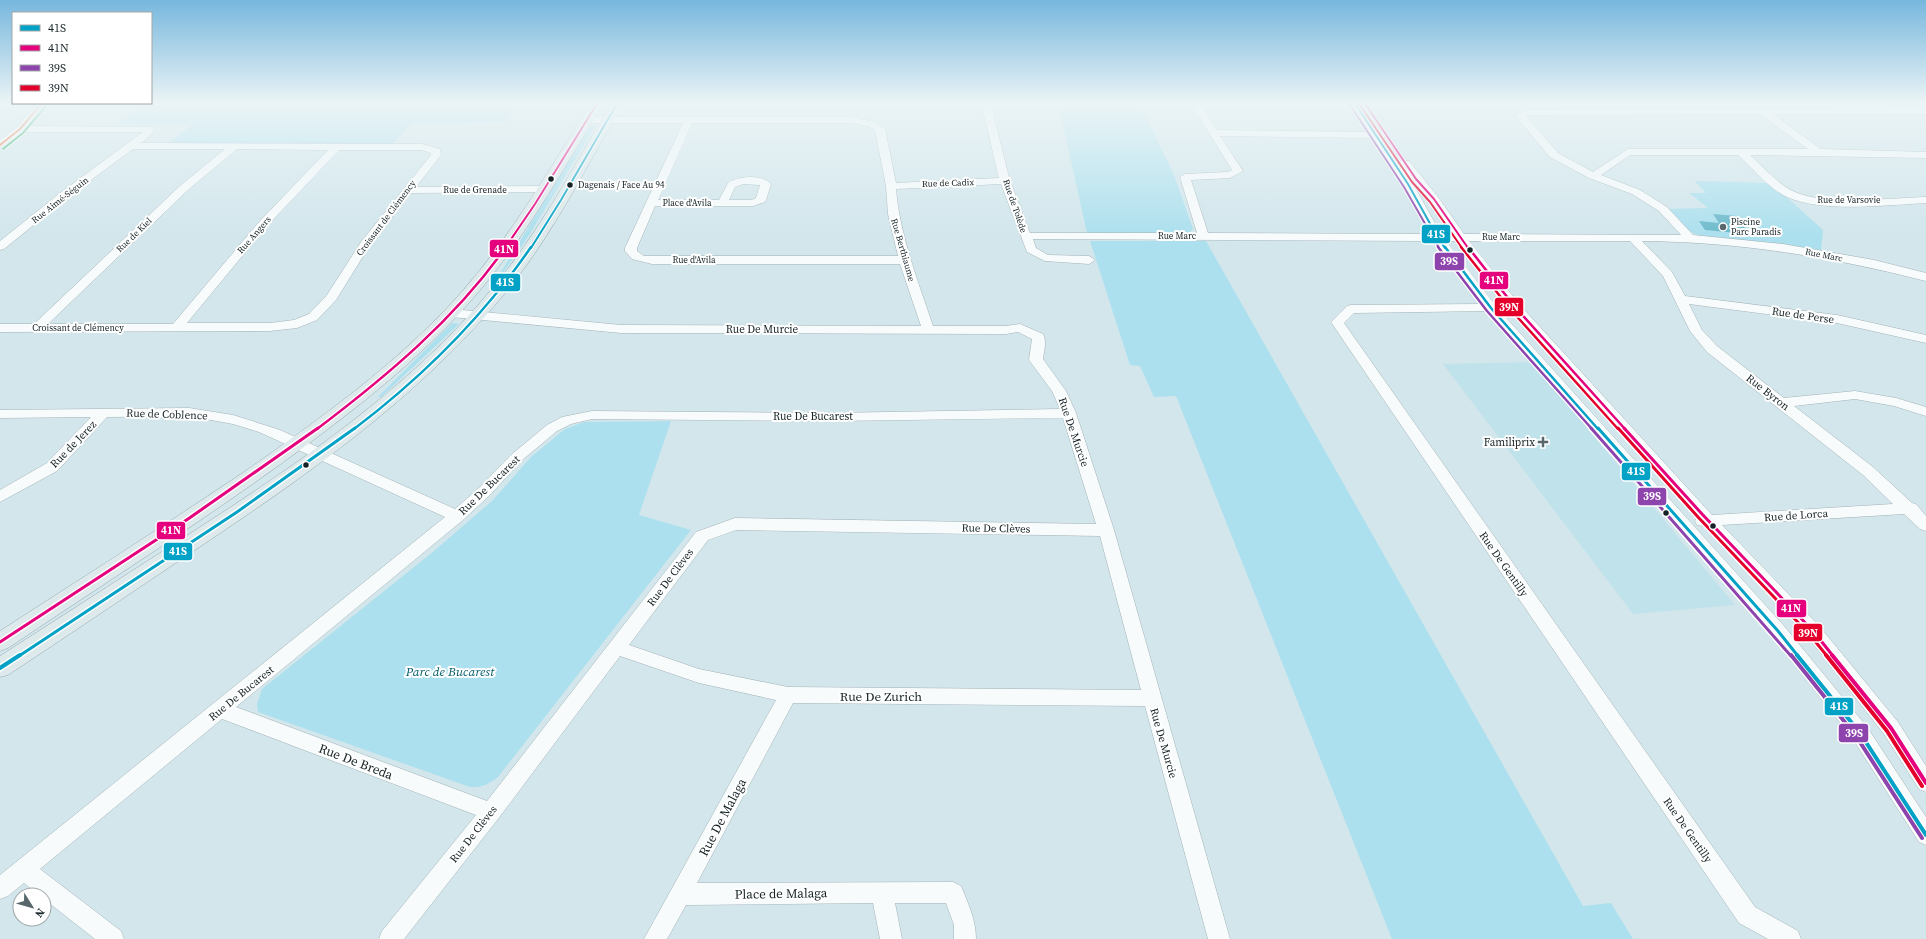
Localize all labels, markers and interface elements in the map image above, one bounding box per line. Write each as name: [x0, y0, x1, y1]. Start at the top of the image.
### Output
legend: [12, 12, 152, 104]
text: 41S: [48, 20, 66, 36]
text: 41N: [48, 40, 69, 56]
text: 39S: [48, 60, 66, 76]
text: 39N: [48, 80, 69, 96]
street label: Rue Aimé-Séguin: [29, 174, 91, 226]
unlabelled marker: [546, 174, 556, 184]
street label: Rue de Cadix: [922, 176, 975, 190]
street label: Croissant de Clémency: [354, 177, 419, 258]
street label: Rue de Tolède: [1000, 178, 1030, 235]
place label: Dagenais / Face Au 94: [578, 179, 665, 191]
marker: Dagenais / Face Au 94: [565, 180, 575, 190]
street label: Rue de Grenade: [443, 184, 507, 196]
street label: Rue de Varsovie: [1817, 194, 1881, 206]
street label: Place d'Avila: [662, 197, 712, 209]
street label: Rue Angers: [234, 214, 274, 256]
street label: Rue de Kiel: [114, 215, 155, 255]
place label: Piscine Parc Paradis: [1731, 216, 1781, 238]
street label: Rue Berthiaume: [888, 217, 918, 283]
marker: Piscine Parc Paradis: [1718, 222, 1728, 232]
line badge: 41S: [1421, 224, 1451, 244]
text: 41S: [1427, 227, 1445, 242]
street label: Rue Marc: [1158, 230, 1197, 242]
street label: Rue Marc: [1482, 231, 1521, 243]
line badge: 41N: [489, 239, 519, 258]
text: 41N: [494, 242, 514, 257]
unlabelled marker: [1465, 245, 1475, 255]
street label: Rue Marc: [1804, 245, 1844, 265]
line badge: 39S: [1434, 252, 1465, 271]
street label: Rue d'Avila: [672, 254, 716, 266]
text: 39S: [1440, 254, 1458, 269]
line badge: 41N: [1479, 271, 1509, 290]
line badge: 41S: [490, 273, 521, 292]
text: 41N: [1484, 273, 1504, 288]
text: 41S: [496, 275, 514, 290]
line badge: 39N: [1494, 297, 1524, 317]
text: 39N: [1499, 300, 1519, 315]
street label: Rue de Perse: [1771, 304, 1835, 327]
street label: Croissant de Clémency: [32, 322, 124, 334]
street label: Rue De Murcie: [726, 322, 799, 337]
street label: Rue Byron: [1743, 371, 1793, 414]
street label: Rue De Murcie: [1055, 395, 1093, 469]
street label: Rue de Coblence: [126, 406, 208, 423]
street label: Rue De Bucarest: [773, 409, 853, 424]
street label: Rue de Jerez: [47, 417, 100, 471]
place label: Familiprix: [1484, 435, 1535, 450]
marker: Familiprix: [1538, 437, 1548, 447]
street label: Rue De Bucarest: [455, 452, 524, 519]
unlabelled marker: [301, 460, 311, 470]
line badge: 41S: [1621, 462, 1651, 481]
text: 41S: [1627, 464, 1645, 479]
line badge: 39S: [1637, 487, 1667, 506]
text: 39S: [1643, 489, 1661, 504]
street label: Rue de Lorca: [1764, 506, 1829, 525]
unlabelled marker: [1661, 508, 1671, 518]
street label: Rue De Clèves: [961, 520, 1031, 537]
line badge: 41N: [156, 521, 186, 540]
unlabelled marker: [1708, 521, 1718, 531]
text: 41N: [161, 523, 181, 538]
street label: Rue De Gentilly: [1476, 529, 1532, 600]
line badge: 41S: [163, 542, 193, 561]
text: 41S: [169, 544, 187, 559]
street label: Rue De Clèves: [644, 545, 697, 609]
line badge: 41N: [1776, 599, 1807, 618]
text: 41N: [1781, 601, 1801, 616]
line badge: 39N: [1793, 623, 1823, 642]
text: 39N: [1798, 626, 1818, 641]
street label: Rue De Bucarest: [206, 662, 277, 724]
park label: Parc de Bucarest: [405, 663, 495, 680]
street label: Rue De Zurich: [840, 688, 922, 705]
line badge: 41S: [1824, 697, 1854, 716]
text: 41S: [1830, 699, 1848, 714]
street label: Rue De Murcie: [1146, 706, 1181, 780]
line badge: 39S: [1838, 723, 1869, 743]
text: 39S: [1845, 726, 1863, 741]
street label: Rue De Breda: [316, 739, 396, 784]
street label: Rue De Malaga: [695, 775, 750, 859]
street label: Rue De Gentilly: [1660, 795, 1716, 866]
street label: Rue De Clèves: [446, 802, 501, 866]
street label: Place de Malaga: [735, 884, 828, 903]
north arrow: [12, 887, 52, 927]
text: N: [31, 905, 48, 920]

